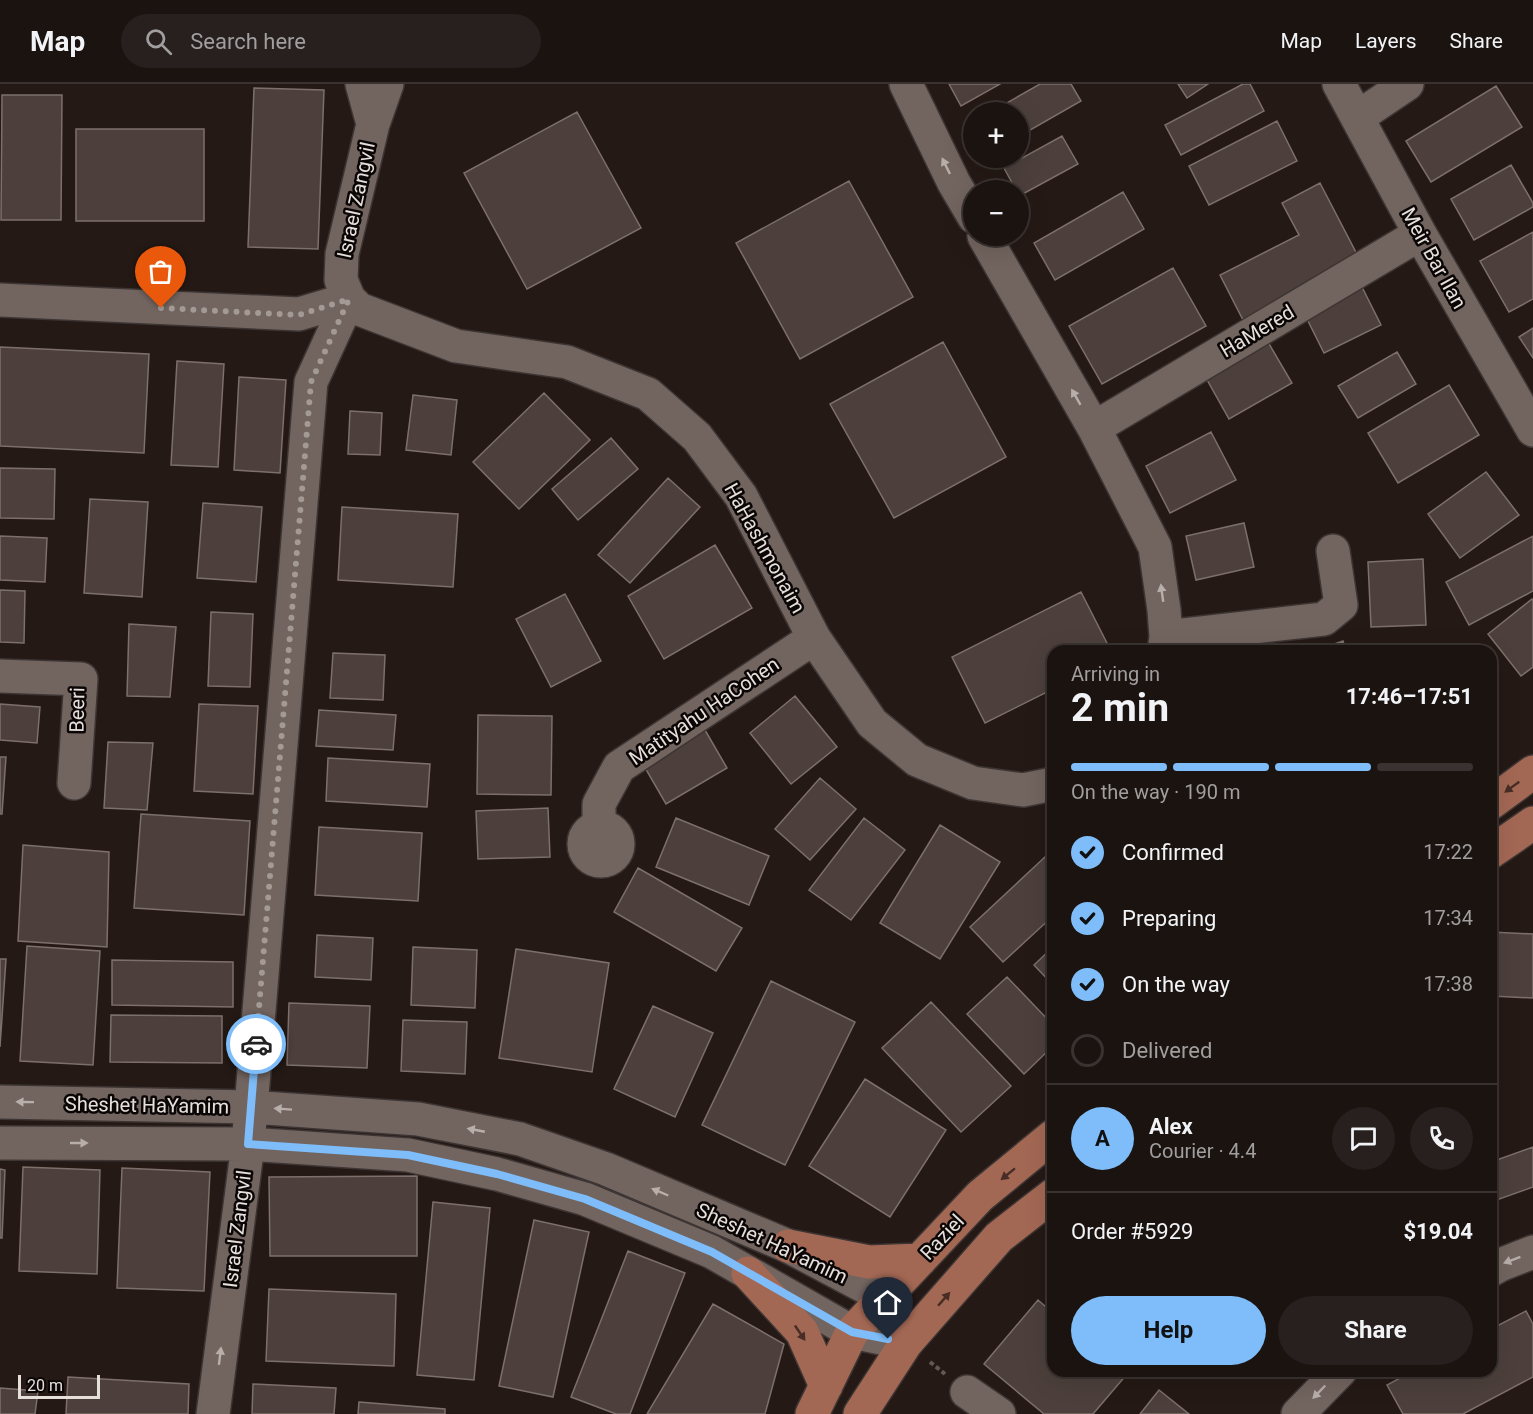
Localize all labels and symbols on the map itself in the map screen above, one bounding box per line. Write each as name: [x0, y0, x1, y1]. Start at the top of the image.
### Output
street label: Israel Zangvil: [332, 140, 380, 260]
one-way arrow: [941, 157, 950, 174]
street label: Meir Bar Ilan: [1396, 203, 1472, 313]
pin: [135, 246, 186, 308]
street label: HaMered: [1216, 300, 1298, 362]
one-way arrow: [1071, 388, 1081, 405]
street label: HaHashmonaim: [719, 479, 811, 617]
one-way arrow: [1157, 583, 1166, 602]
street label: Matityahu HaCohen: [624, 652, 784, 770]
street label: Beeri: [65, 687, 89, 733]
one-way arrow: [1504, 781, 1520, 793]
courier: [226, 1014, 286, 1074]
street label: Sheshet HaYamim: [65, 1092, 229, 1118]
one-way arrow: [15, 1098, 34, 1107]
one-way arrow: [273, 1105, 292, 1114]
one-way arrow: [466, 1125, 485, 1134]
one-way arrow: [70, 1138, 89, 1148]
one-way arrow: [1000, 1167, 1016, 1180]
street label: Israel Zangvil: [218, 1169, 256, 1289]
one-way arrow: [651, 1187, 669, 1197]
street label: Sheshet HaYamim: [693, 1197, 851, 1289]
street label: Raziel: [915, 1209, 969, 1265]
one-way arrow: [1502, 1256, 1520, 1266]
pin: [862, 1277, 913, 1339]
one-way arrow: [937, 1292, 950, 1307]
one-way arrow: [794, 1324, 806, 1340]
one-way arrow: [216, 1346, 225, 1365]
scale bar: [18, 1372, 100, 1400]
one-way arrow: [1312, 1385, 1326, 1400]

